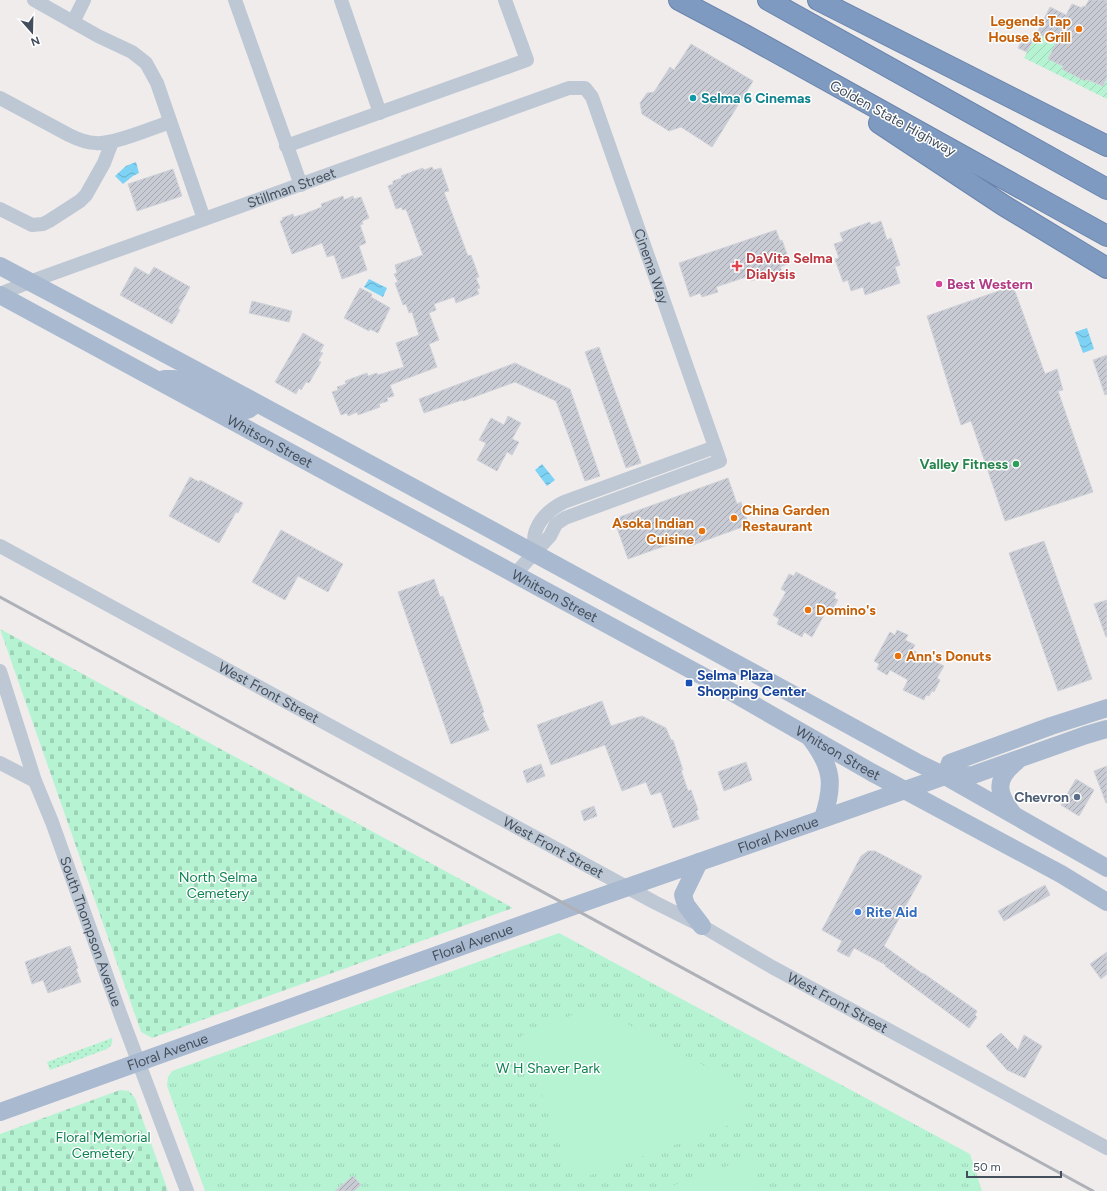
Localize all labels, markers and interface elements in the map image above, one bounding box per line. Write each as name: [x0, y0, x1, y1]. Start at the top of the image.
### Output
north arrow: [12, 12, 52, 52]
place label: Legends Tap House & Grill: [988, 13, 1071, 46]
marker: Legends Tap House & Grill: [1074, 24, 1084, 34]
text: N: [29, 33, 41, 48]
street label: Golden State Highway: [827, 77, 959, 160]
place label: Selma 6 Cinemas: [701, 90, 811, 107]
marker: Selma 6 Cinemas: [688, 93, 698, 103]
street label: Stillman Street: [245, 165, 338, 212]
street label: Cinema Way: [630, 227, 672, 307]
place label: DaVita Selma Dialysis: [746, 250, 833, 283]
marker: DaVita Selma Dialysis: [731, 260, 743, 272]
place label: Best Western: [947, 276, 1033, 293]
marker: Best Western: [934, 279, 944, 289]
street label: Whitson Street: [224, 412, 315, 472]
place label: Valley Fitness: [919, 456, 1008, 473]
marker: Valley Fitness: [1011, 459, 1021, 469]
place label: China Garden Restaurant: [742, 502, 830, 535]
marker: China Garden Restaurant: [729, 513, 739, 523]
place label: Asoka Indian Cuisine: [612, 515, 694, 548]
marker: Asoka Indian Cuisine: [697, 526, 707, 536]
street label: Whitson Street: [509, 566, 600, 626]
place label: Domino's: [816, 602, 876, 619]
marker: Domino's: [803, 605, 813, 615]
place label: Ann's Donuts: [906, 648, 992, 665]
marker: Ann's Donuts: [893, 651, 903, 661]
street label: West Front Street: [215, 659, 322, 727]
place label: Selma Plaza Shopping Center: [697, 667, 807, 700]
marker: Selma Plaza Shopping Center: [684, 678, 694, 688]
street label: Whitson Street: [792, 722, 883, 784]
place label: Chevron: [1014, 789, 1069, 806]
marker: Chevron: [1072, 792, 1082, 802]
street label: West Front Street: [500, 813, 606, 882]
street label: Floral Avenue: [735, 813, 821, 857]
street label: South Thompson Avenue: [56, 854, 125, 1009]
park label: North Selma Cemetery: [179, 869, 257, 902]
place label: Rite Aid: [866, 904, 917, 921]
marker: Rite Aid: [853, 907, 863, 917]
street label: Floral Avenue: [430, 920, 516, 965]
street label: West Front Street: [784, 969, 891, 1037]
street label: Floral Avenue: [125, 1030, 211, 1075]
park label: W H Shaver Park: [496, 1060, 600, 1077]
park label: Floral Memorial Cemetery: [56, 1129, 150, 1162]
scale bar: [967, 1153, 1061, 1179]
text: 50 m: [973, 1160, 1001, 1174]

